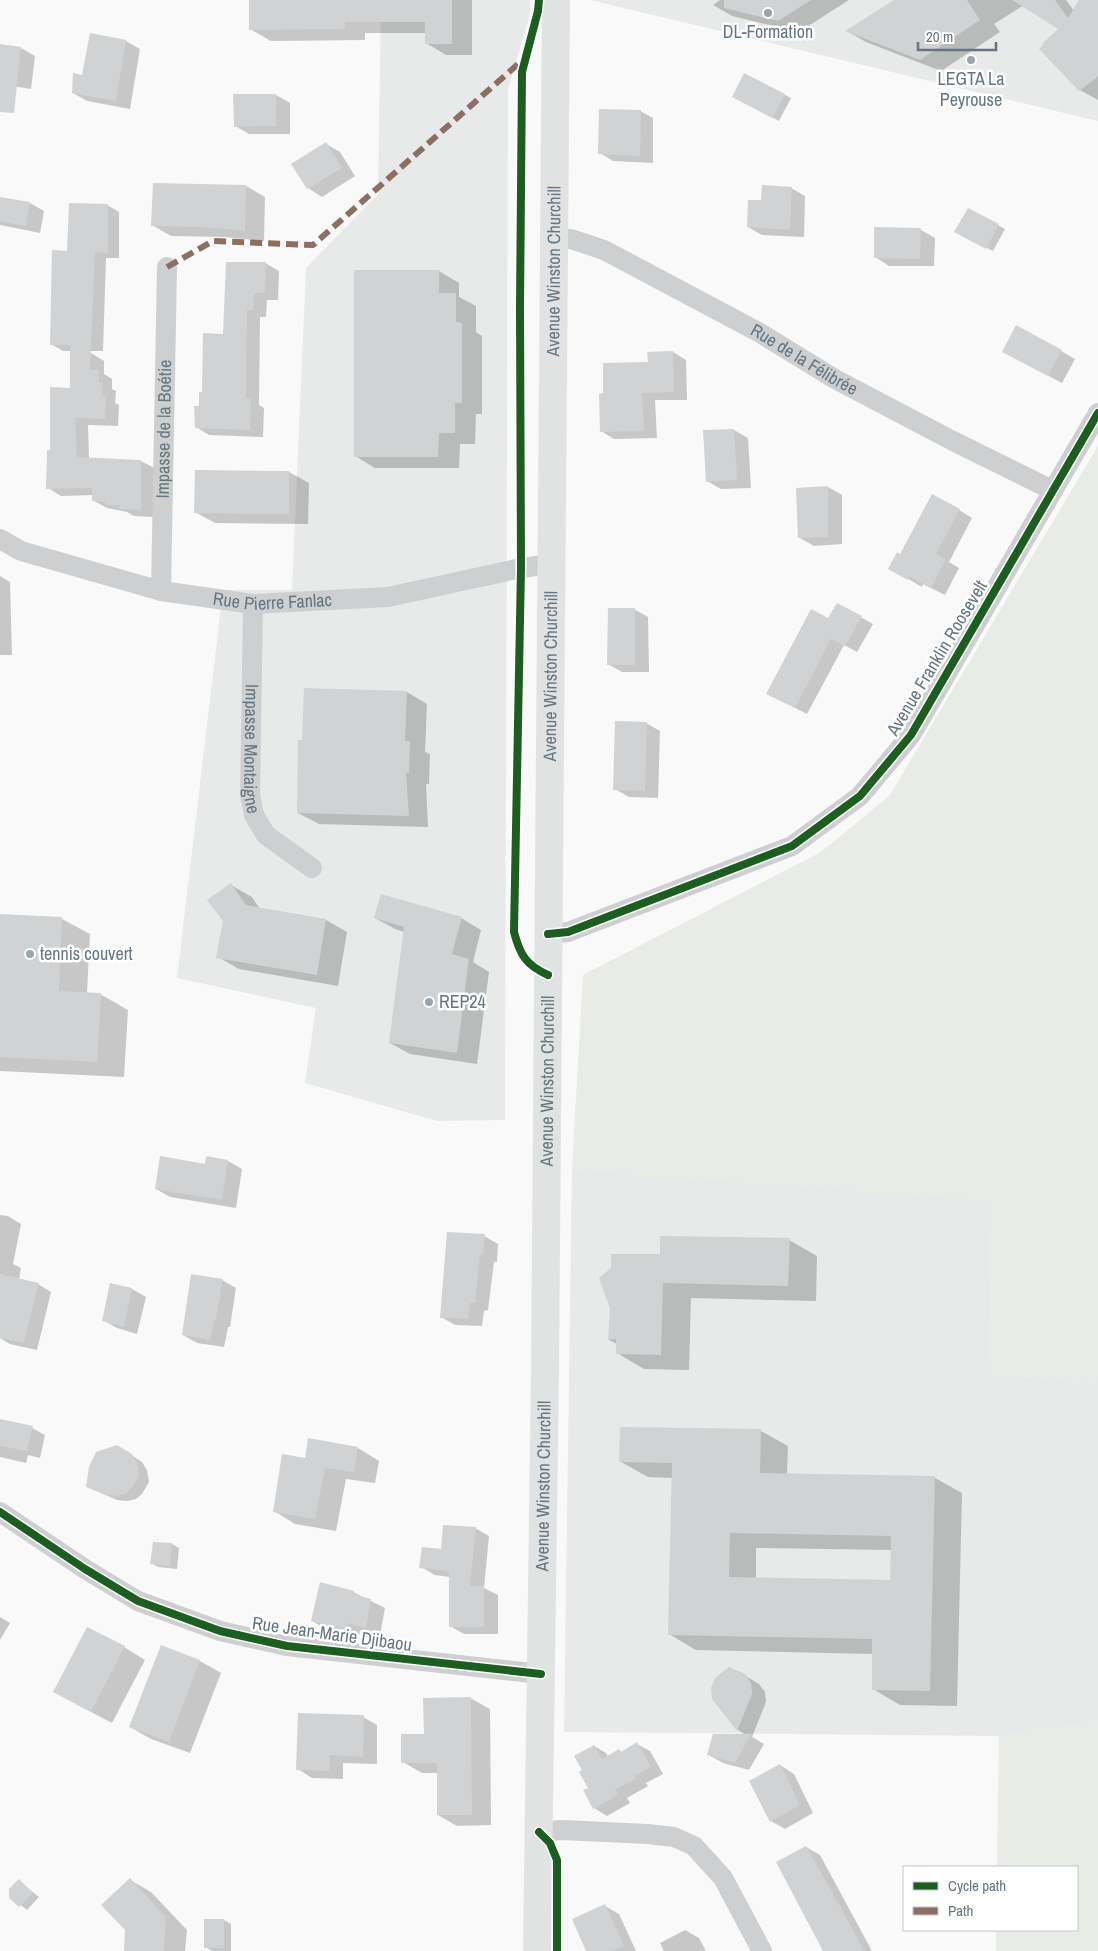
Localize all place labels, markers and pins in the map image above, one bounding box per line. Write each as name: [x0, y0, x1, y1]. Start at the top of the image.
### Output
marker: DL-Formation: [762, 7, 774, 19]
place label: DL-Formation: [723, 19, 813, 44]
marker: LEGTA La Peyrouse: [965, 54, 977, 66]
place label: LEGTA La Peyrouse: [937, 66, 1005, 112]
place label: tennis couvert: [40, 941, 133, 966]
marker: tennis couvert: [24, 948, 36, 960]
place label: REP24: [439, 989, 486, 1014]
marker: REP24: [423, 996, 435, 1008]

